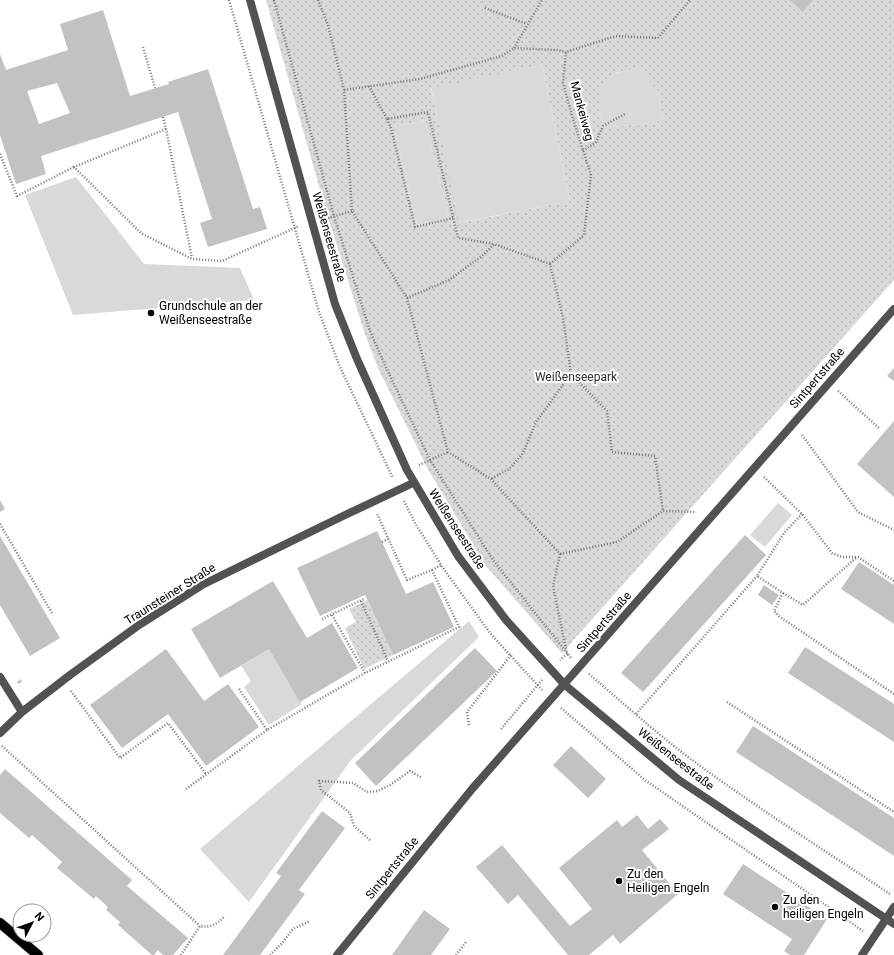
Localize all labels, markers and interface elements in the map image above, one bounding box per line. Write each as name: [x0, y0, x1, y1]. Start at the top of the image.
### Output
street label: Mankeiweg: [567, 80, 597, 142]
street label: Weißenseestraße: [309, 190, 349, 284]
place label: Grundschule an der Weißenseestraße: [159, 299, 263, 327]
marker: Grundschule an der Weißenseestraße: [146, 308, 156, 318]
street label: Sintpertstraße: [787, 345, 847, 411]
park label: Weißenseepark: [535, 370, 618, 384]
street label: Weißenseestraße: [426, 486, 488, 572]
street label: Traunsteiner Straße: [122, 560, 218, 628]
street label: Sintpertstraße: [574, 589, 634, 655]
street label: Weißenseestraße: [635, 725, 717, 793]
street label: Sintpertstraße: [363, 834, 421, 902]
place label: Zu den Heiligen Engeln: [627, 867, 709, 895]
marker: Zu den Heiligen Engeln: [614, 876, 624, 886]
place label: Zu den heiligen Engeln: [783, 893, 864, 921]
marker: Zu den heiligen Engeln: [770, 902, 780, 912]
north arrow: [12, 903, 52, 943]
text: N: [32, 910, 47, 924]

